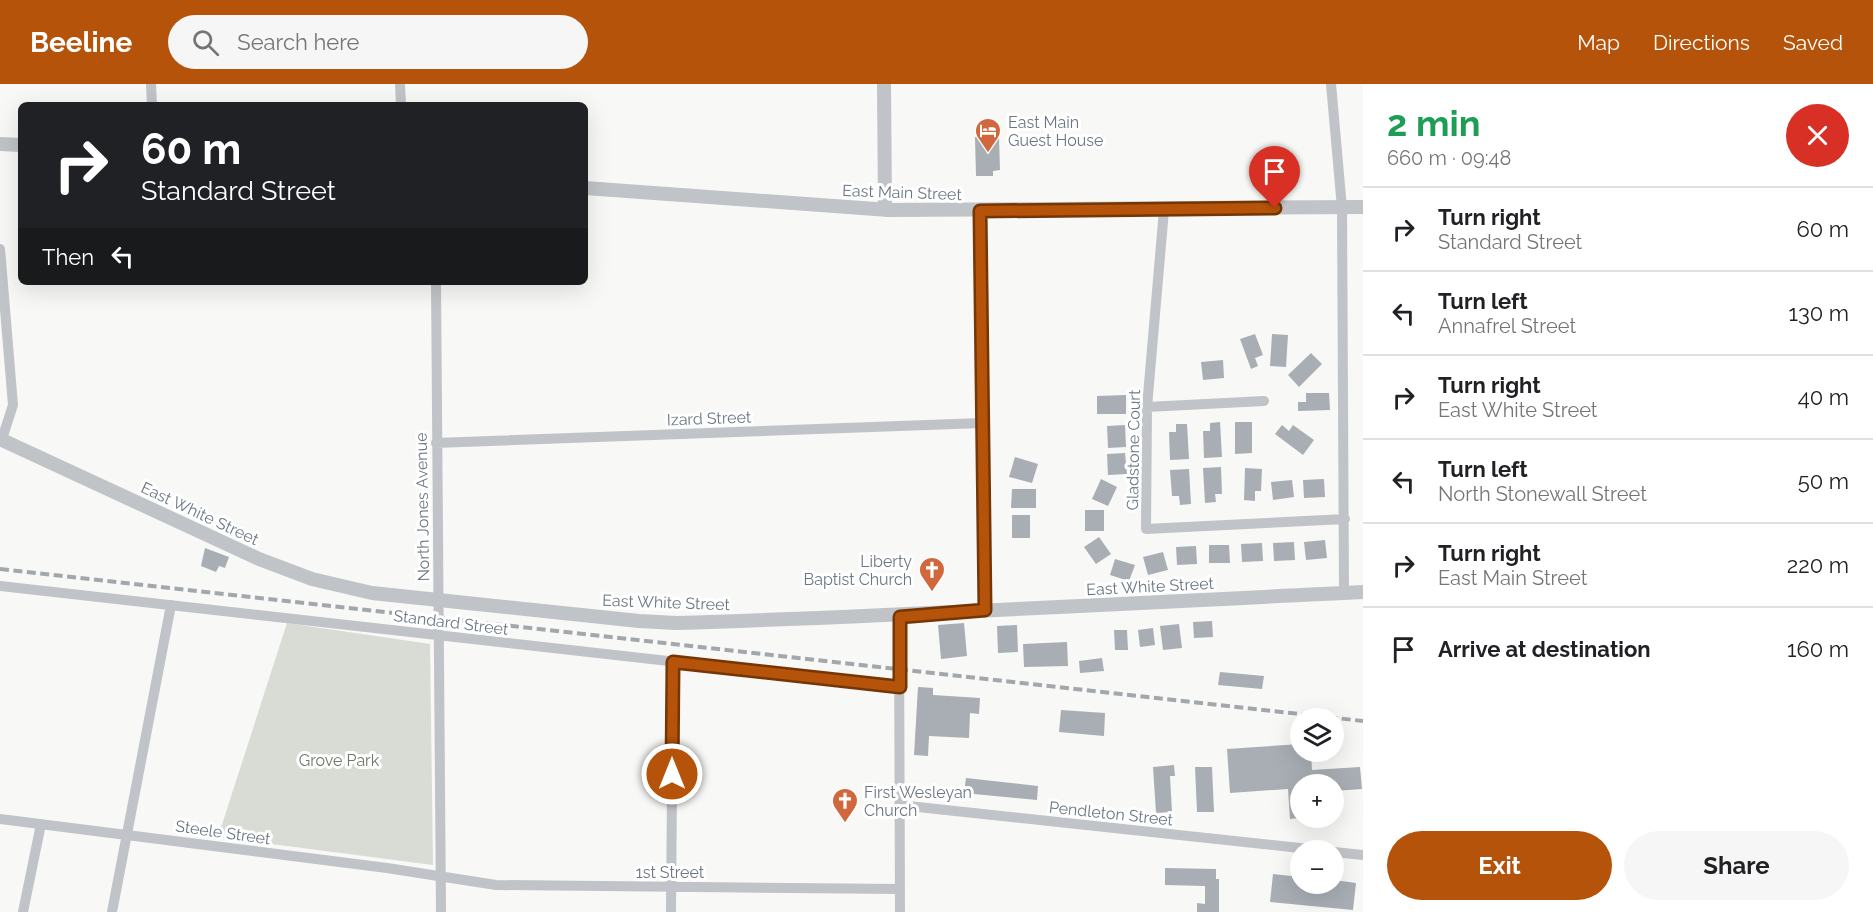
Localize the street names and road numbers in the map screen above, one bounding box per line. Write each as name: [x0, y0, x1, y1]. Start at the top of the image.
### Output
street label: East Main Street: [842, 181, 963, 204]
street label: Gladstone Court: [1123, 389, 1144, 511]
street label: Izard Street: [667, 408, 752, 429]
street label: North Jones Avenue: [412, 432, 433, 582]
street label: East White Street: [138, 478, 262, 549]
street label: East White Street: [1086, 574, 1215, 599]
street label: East White Street: [602, 591, 731, 614]
street label: Standard Street: [392, 606, 510, 639]
street label: Pendleton Street: [1048, 798, 1175, 830]
street label: Steele Street: [174, 816, 272, 849]
street label: 1st Street: [636, 863, 705, 882]

